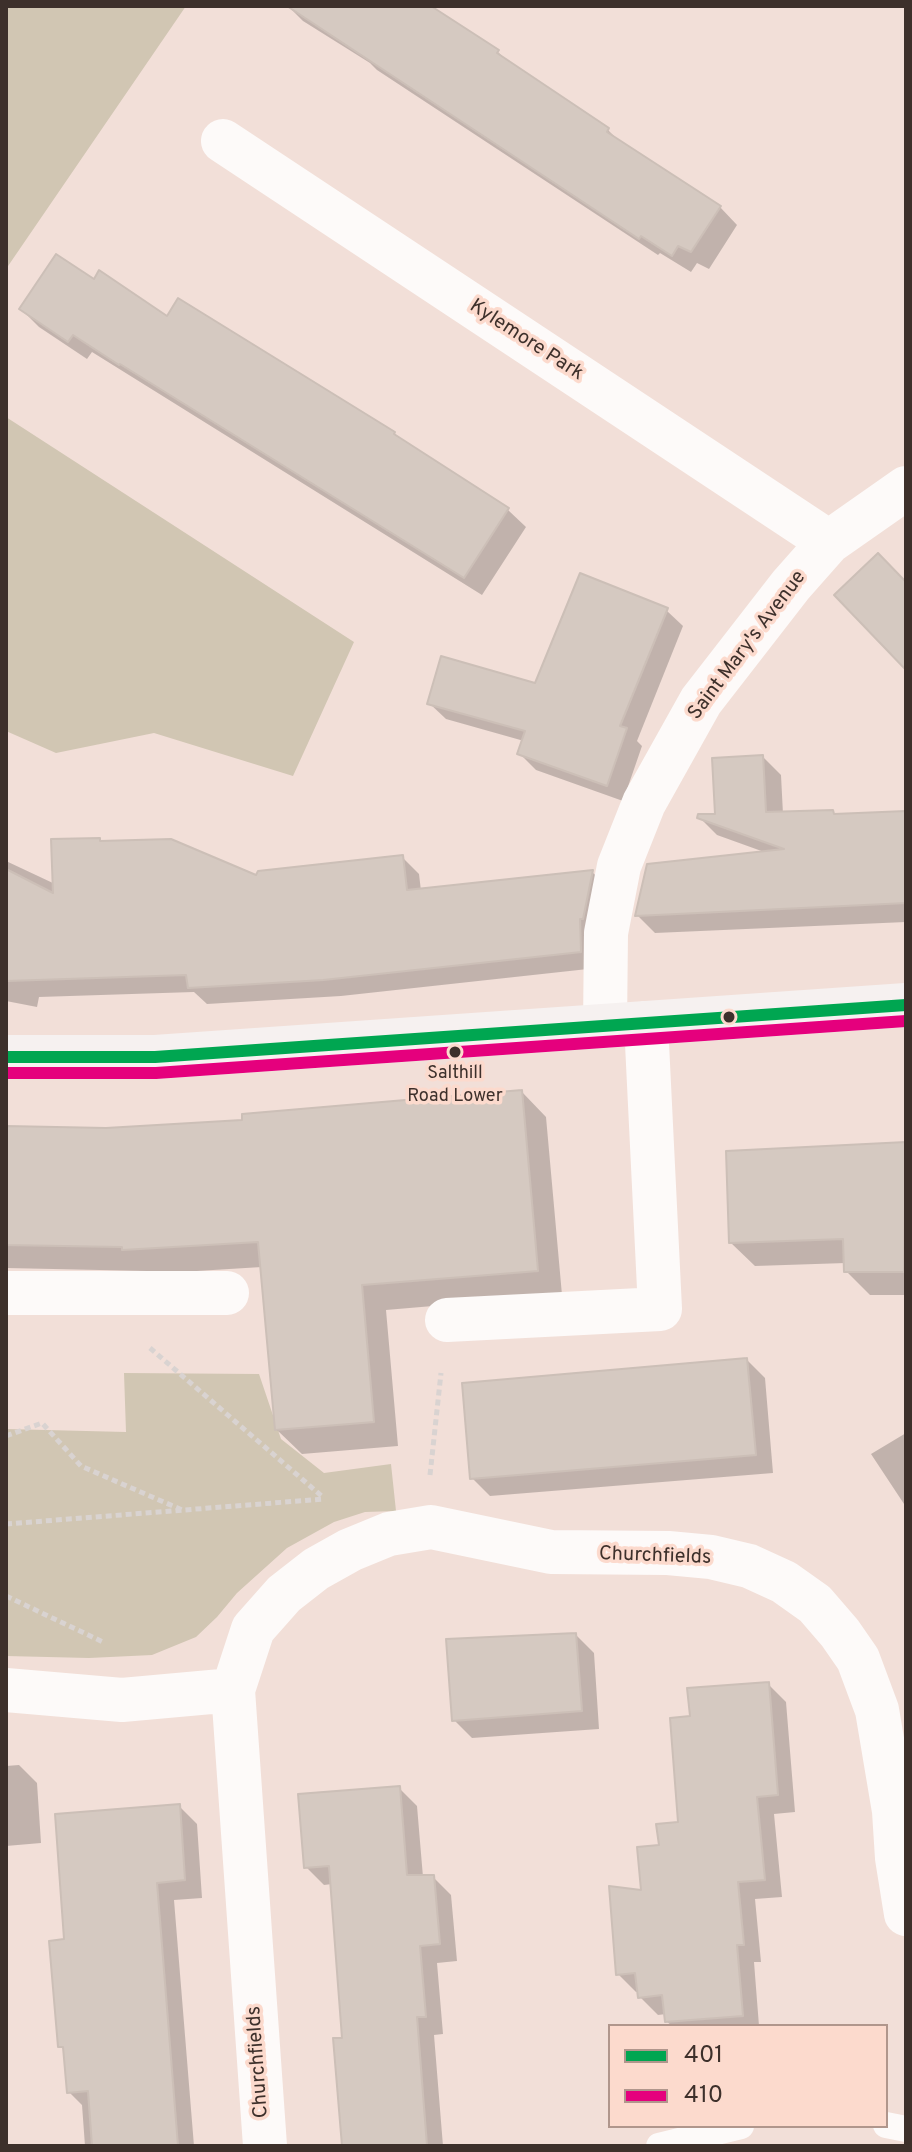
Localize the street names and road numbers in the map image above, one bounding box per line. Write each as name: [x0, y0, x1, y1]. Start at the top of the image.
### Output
street label: Kylemore Park: [464, 295, 588, 387]
street label: Saint Mary's Avenue: [684, 567, 812, 725]
street label: Churchfields: [598, 1543, 712, 1571]
street label: Churchfields: [243, 2005, 275, 2119]

